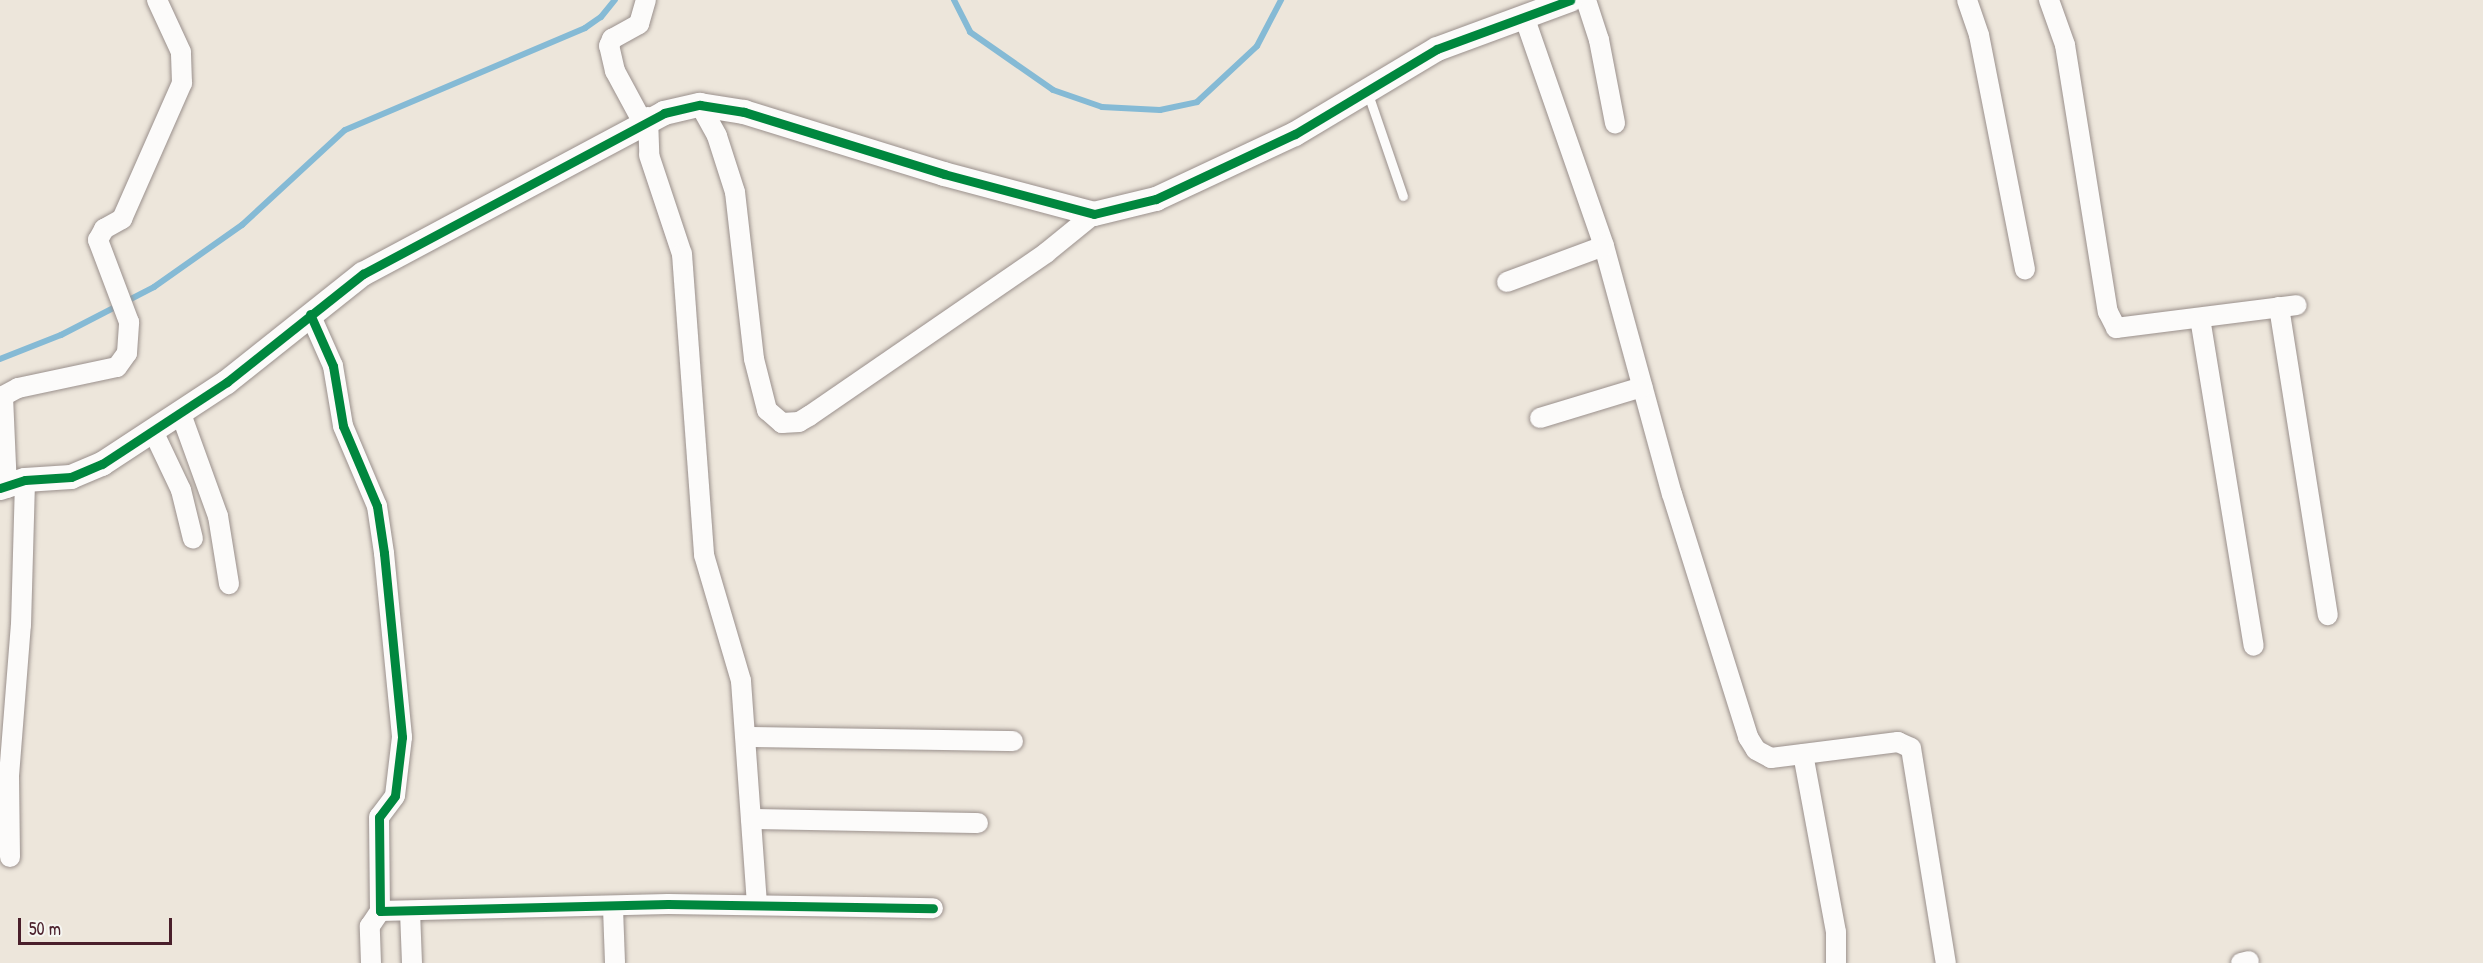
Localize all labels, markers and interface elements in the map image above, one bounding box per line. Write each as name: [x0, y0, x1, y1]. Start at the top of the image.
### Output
scale bar: [21, 906, 176, 944]
text: 50 m: [29, 916, 61, 941]

